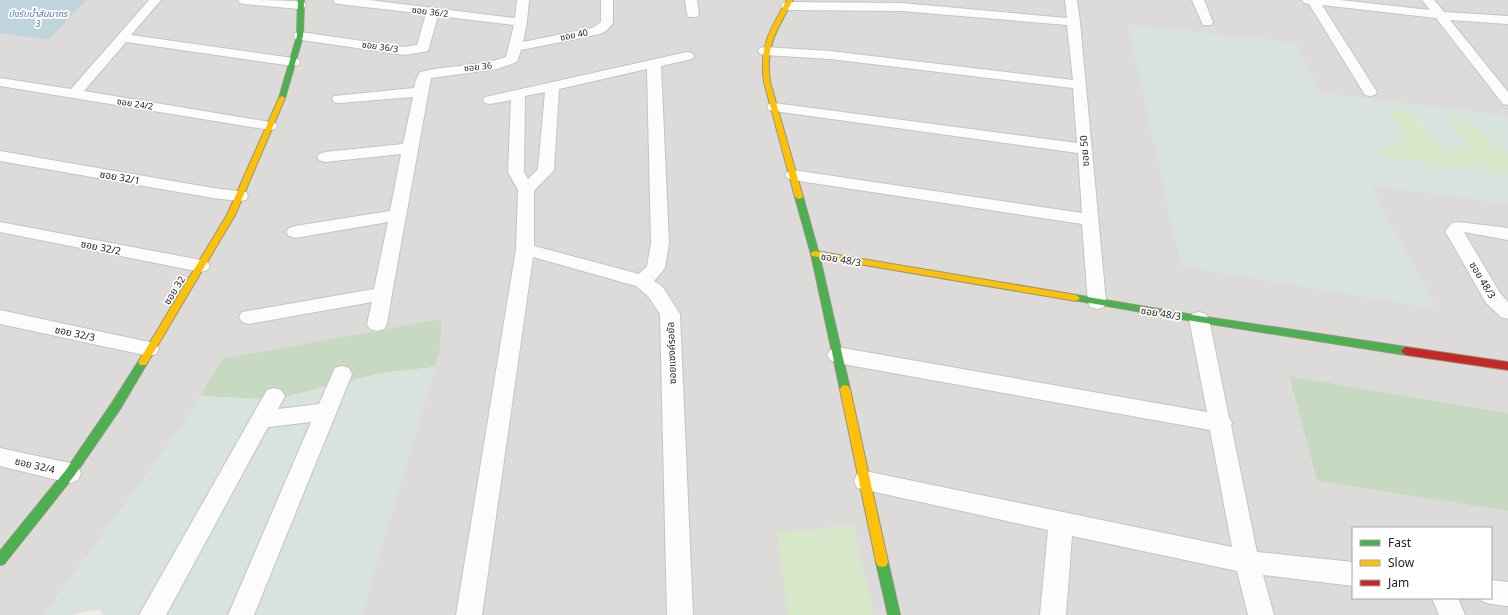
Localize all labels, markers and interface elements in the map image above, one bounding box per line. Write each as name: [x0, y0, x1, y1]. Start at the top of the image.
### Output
street label: ซอย 36/2: [411, 3, 449, 20]
water label: บึงรับน้ำสัมมากร 3: [9, 7, 68, 30]
street label: ซอย 40: [559, 25, 589, 44]
street label: ซอย 36/3: [361, 38, 399, 55]
street label: ซอย 36: [463, 59, 493, 74]
street label: ซอย 24/2: [116, 94, 154, 113]
street label: ซอย 50: [1076, 135, 1092, 167]
street label: ซอย 32/1: [99, 167, 141, 187]
street label: ซอย 32/2: [80, 236, 123, 258]
street label: ซอย 48/3: [820, 249, 863, 269]
street label: ซอย 48/3: [1467, 259, 1500, 301]
street label: ซอย 32: [160, 273, 188, 307]
street label: ซอย 48/3: [1140, 303, 1182, 323]
street label: ซอย 32/3: [54, 322, 97, 344]
street label: ซอยแซงค์รอยัล: [663, 322, 679, 384]
street label: ซอย 32/4: [14, 454, 57, 476]
legend: [1352, 527, 1492, 599]
text: Fast: [1388, 534, 1412, 551]
text: Slow: [1388, 554, 1415, 571]
text: Jam: [1387, 574, 1409, 591]

